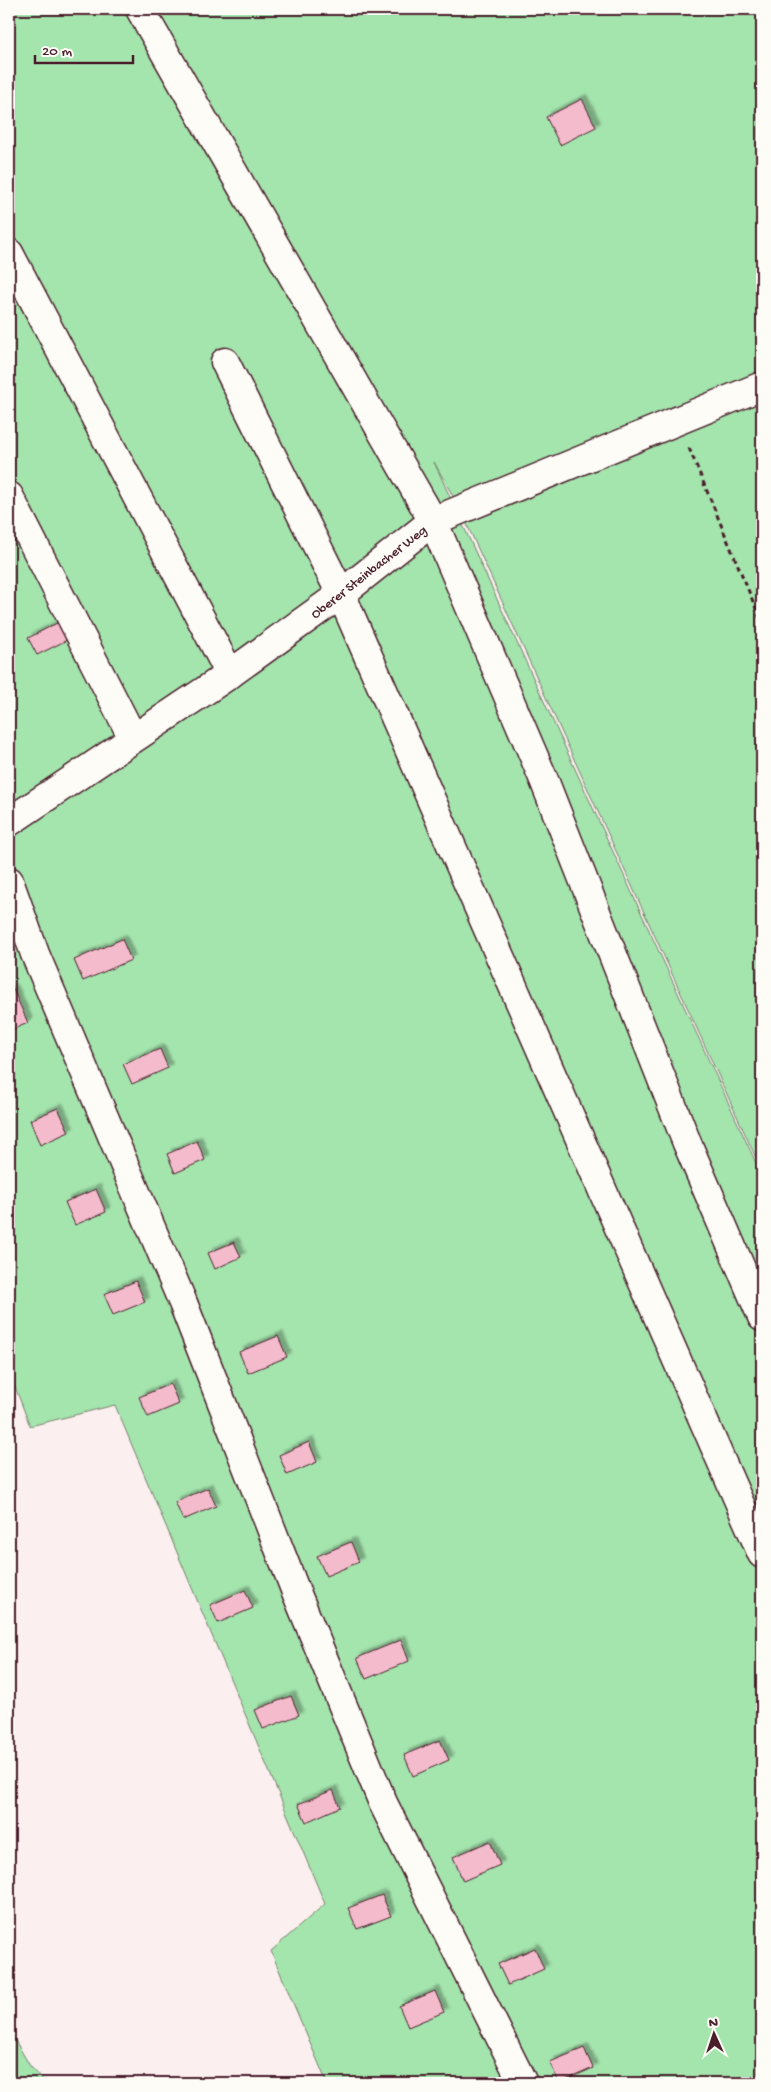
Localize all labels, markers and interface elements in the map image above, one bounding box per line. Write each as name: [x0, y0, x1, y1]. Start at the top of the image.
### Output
scale bar: [35, 32, 132, 64]
text: 20 m: [42, 43, 72, 61]
street label: Oberer Steinbacher Weg: [308, 522, 431, 624]
north arrow: [688, 2010, 738, 2060]
text: N: [708, 2015, 718, 2032]

